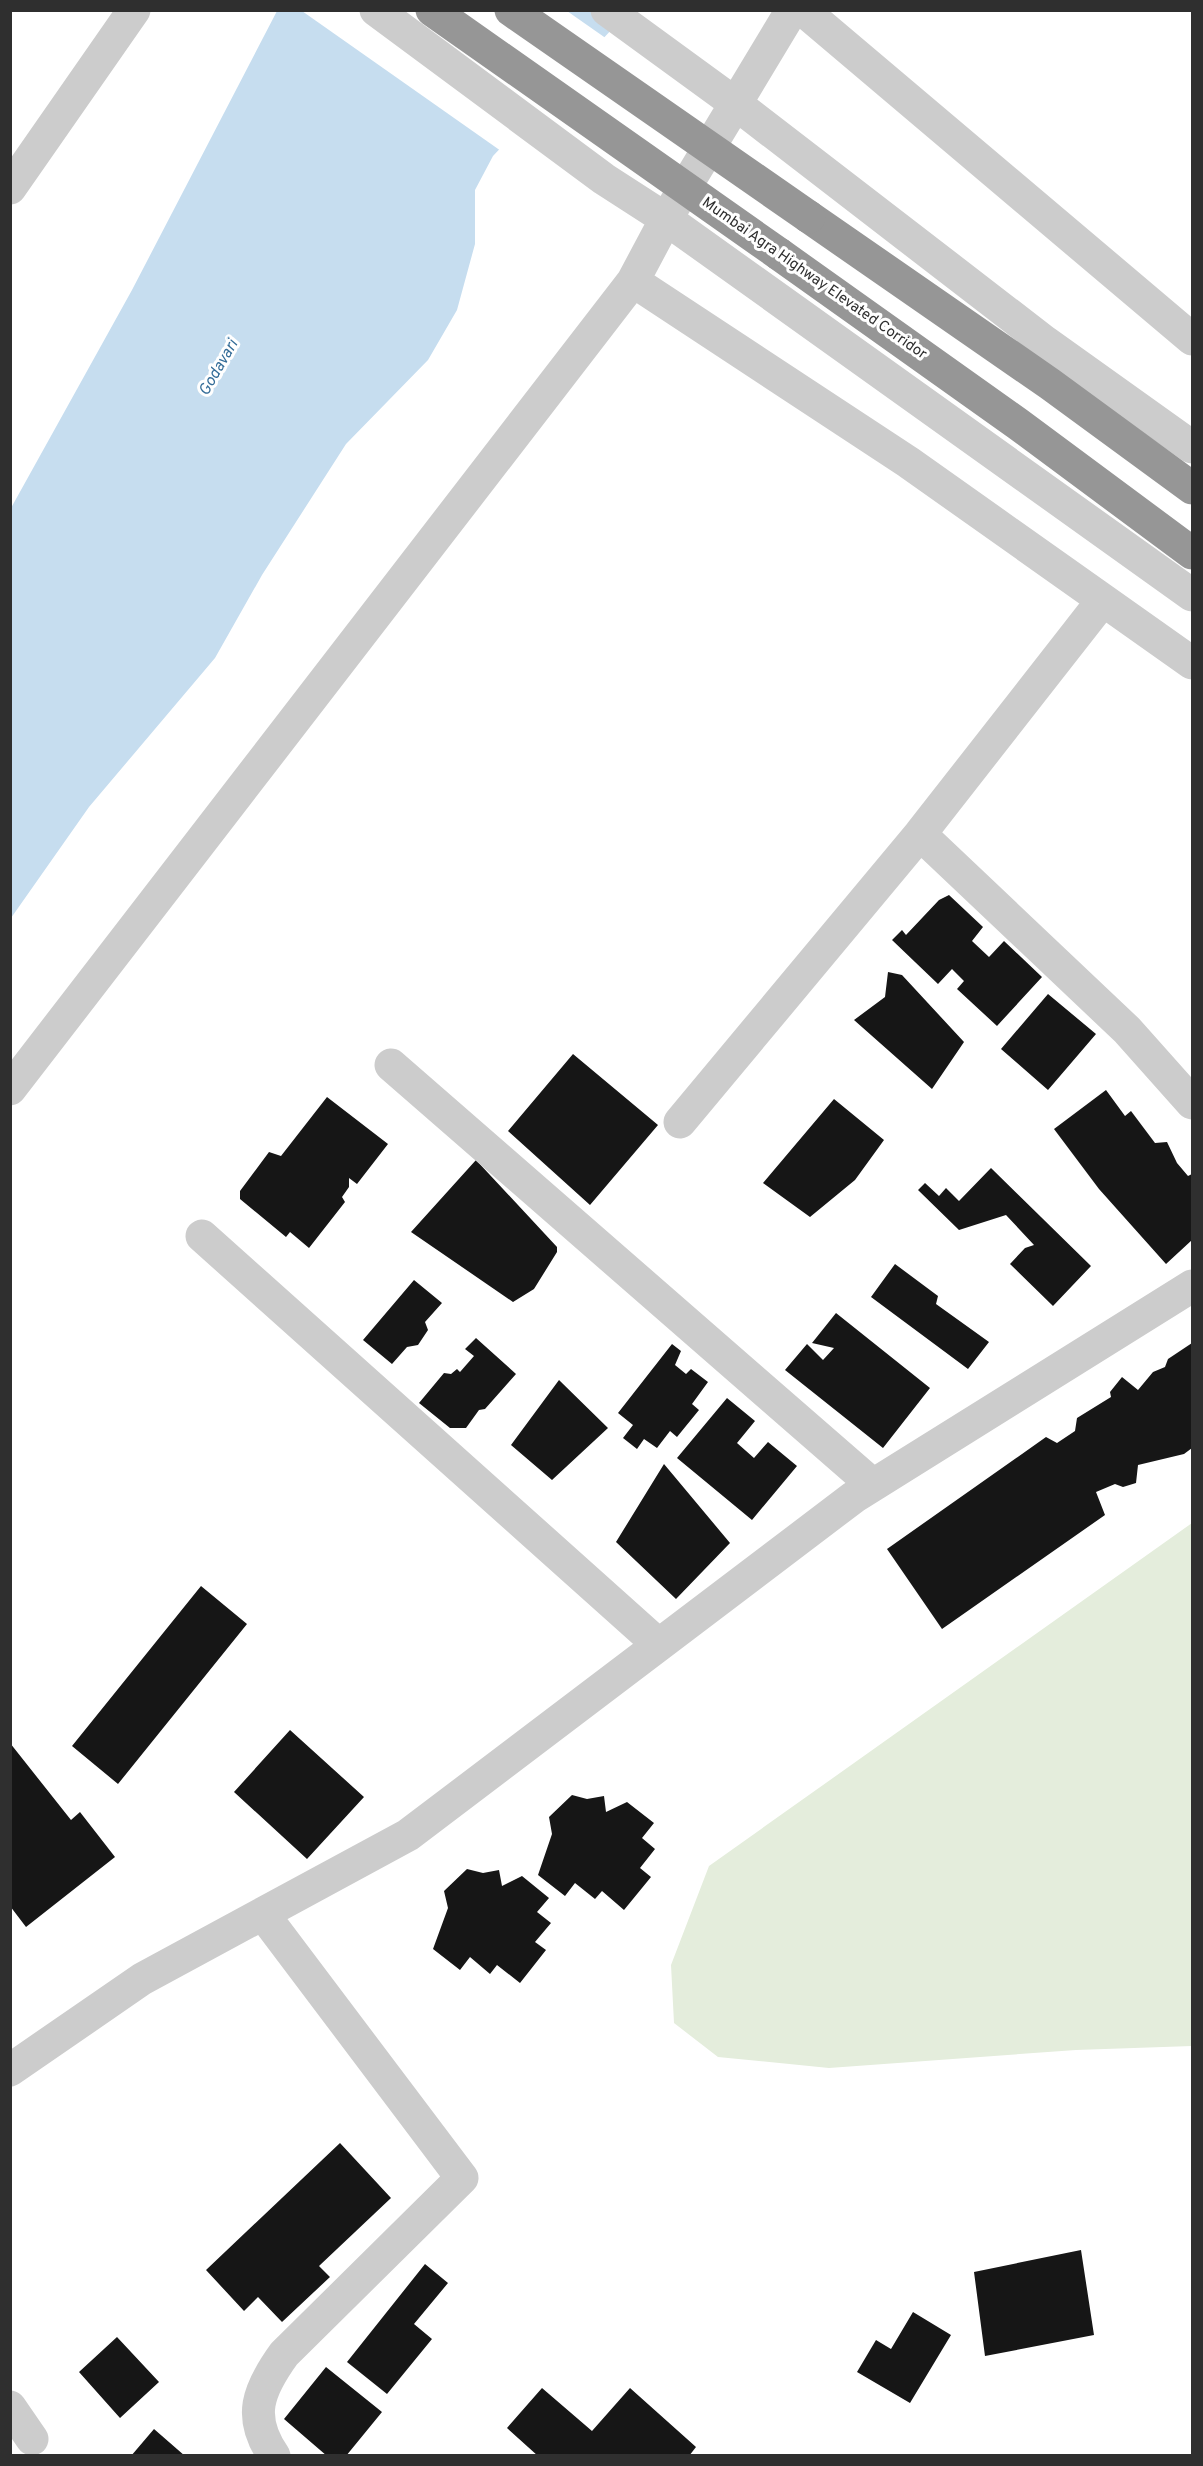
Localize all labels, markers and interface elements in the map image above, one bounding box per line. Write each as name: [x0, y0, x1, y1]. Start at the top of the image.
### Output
street label: Mumbai Agra Highway Elevated Corridor: [698, 194, 930, 364]
water label: Godavari: [195, 335, 244, 400]

